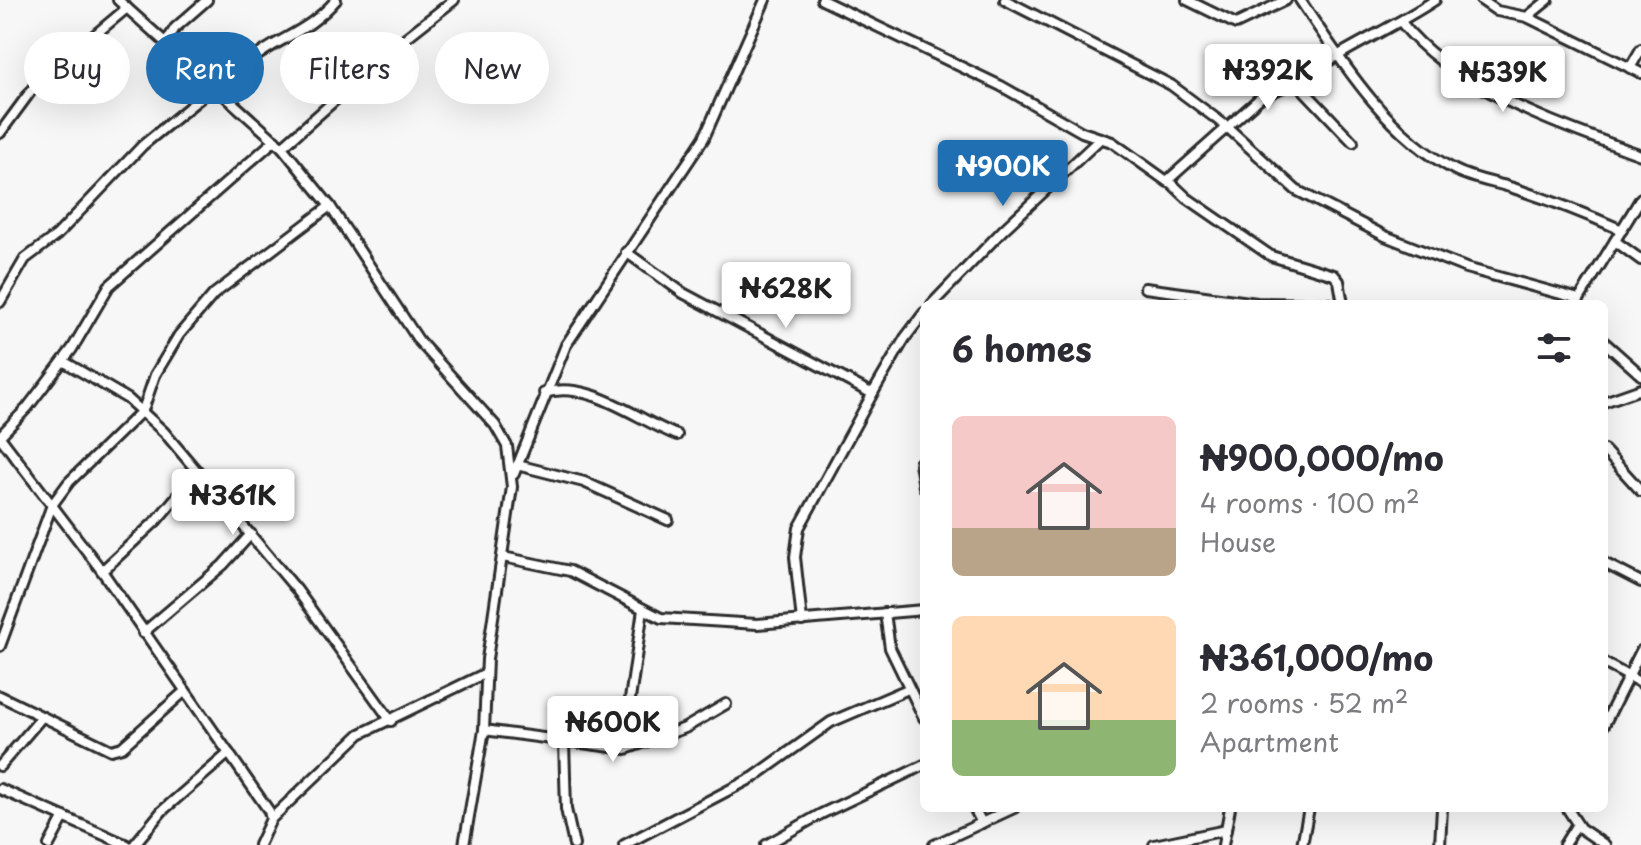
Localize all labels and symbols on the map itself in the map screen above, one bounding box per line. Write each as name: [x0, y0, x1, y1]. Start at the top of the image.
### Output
pin: ₦392K: [1212, 44, 1324, 112]
pin: ₦539K: [1447, 46, 1559, 114]
pin: ₦900K: [947, 140, 1059, 208]
pin: ₦628K: [730, 262, 842, 330]
pin: ₦361K: [177, 469, 289, 537]
pin: ₦600K: [557, 696, 669, 764]

